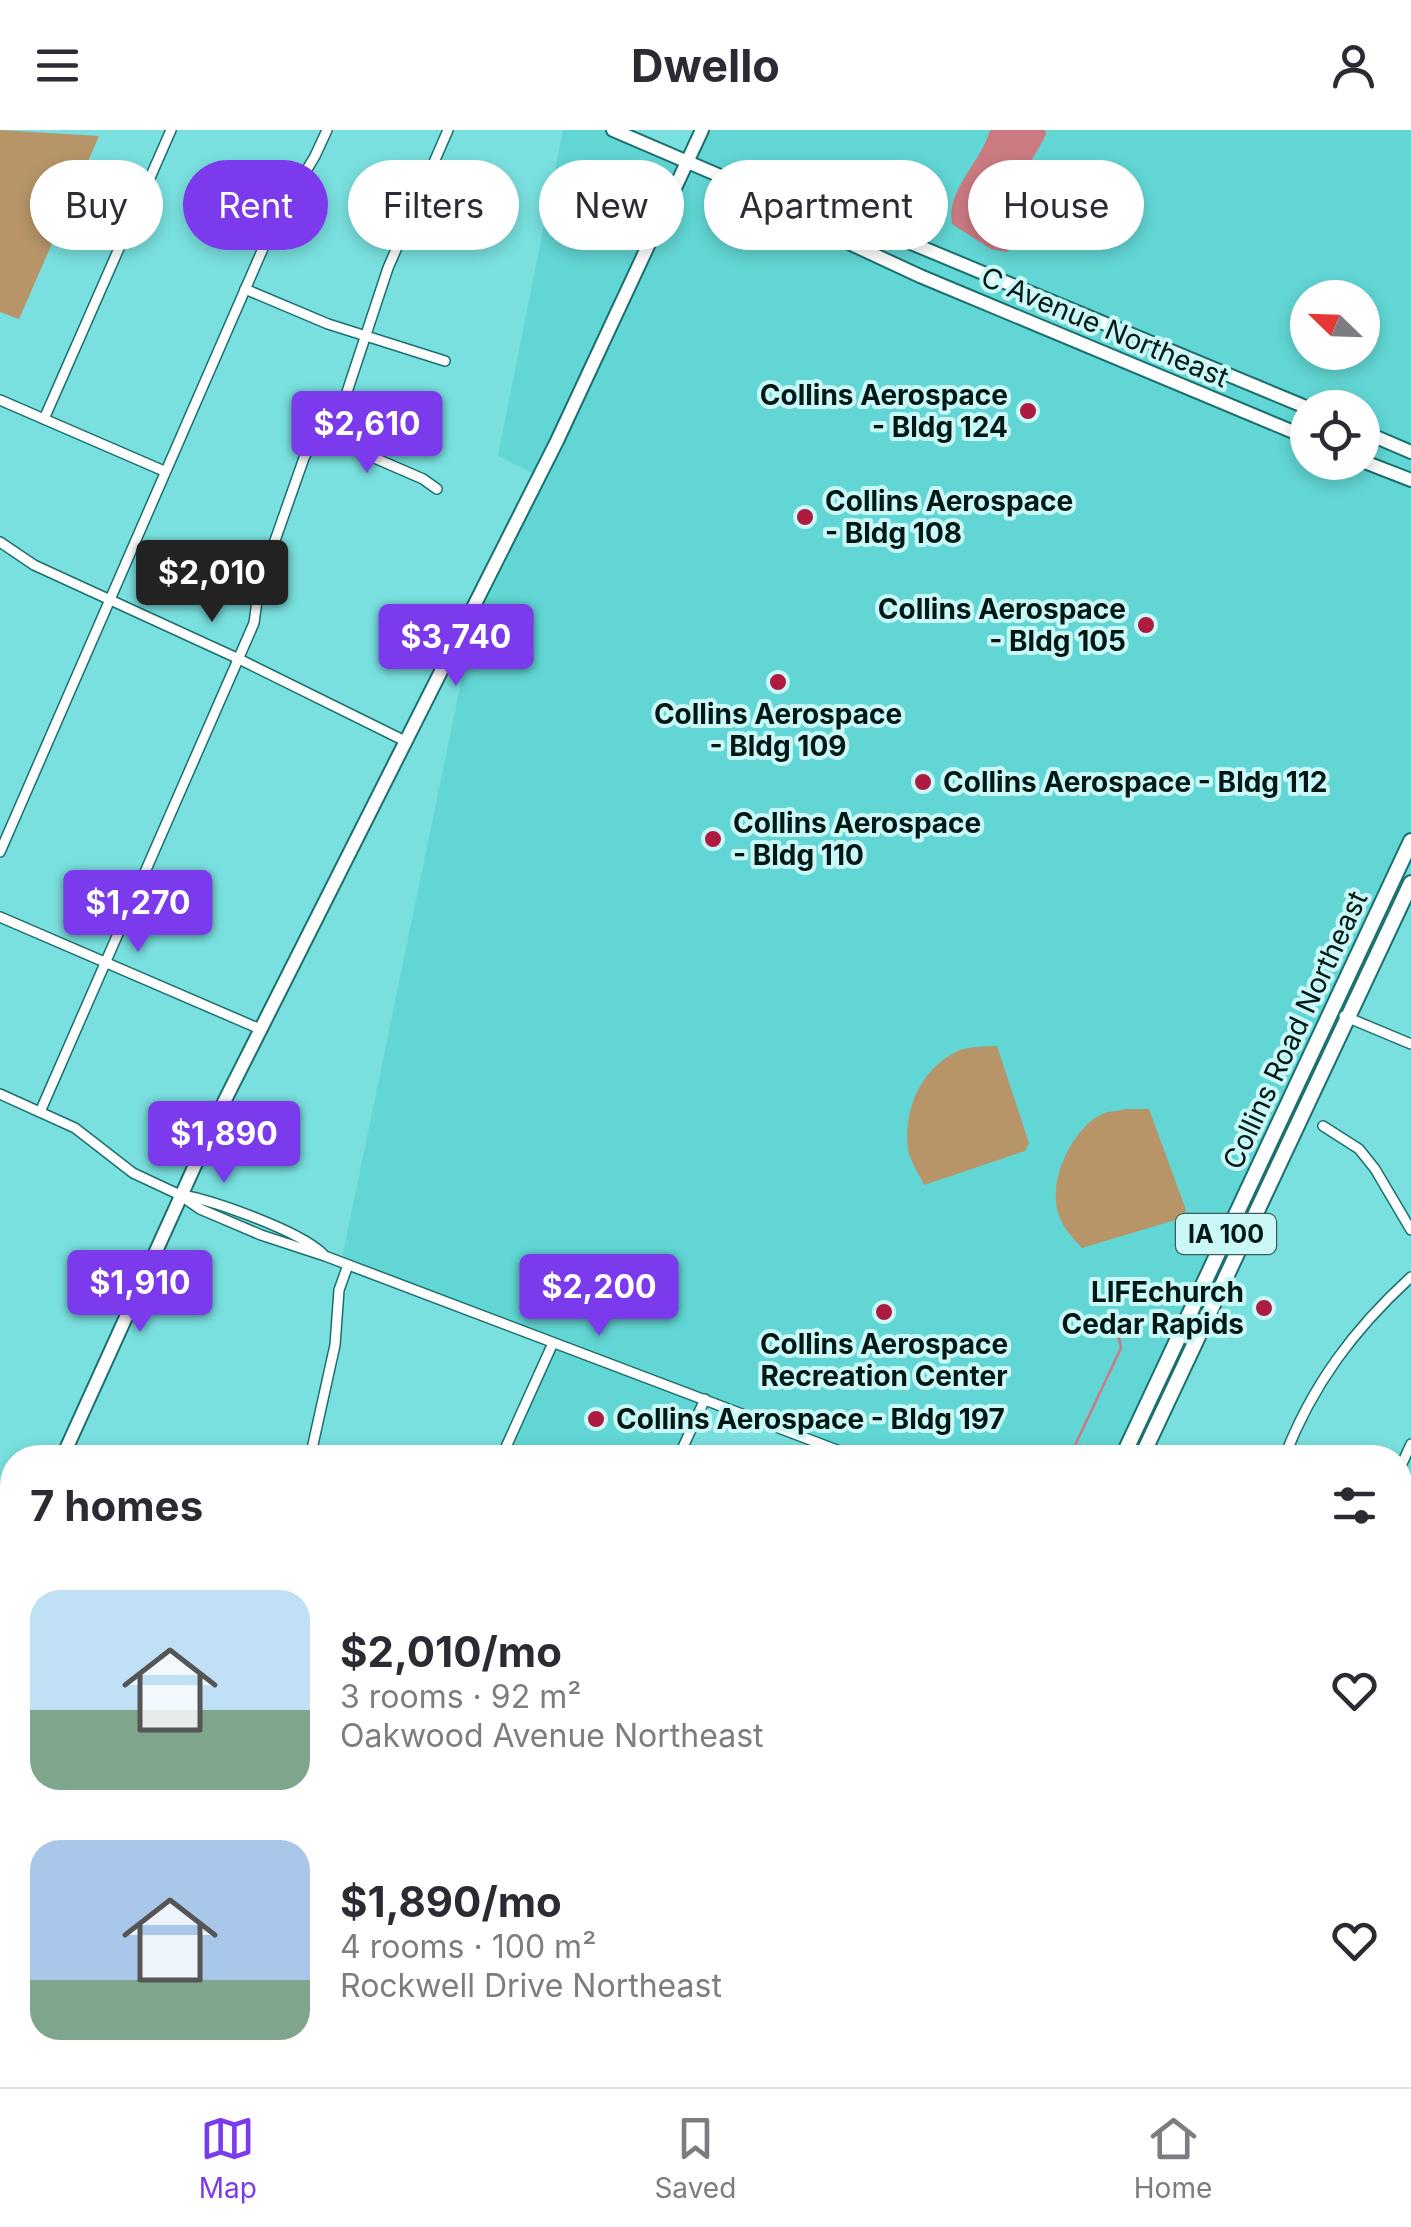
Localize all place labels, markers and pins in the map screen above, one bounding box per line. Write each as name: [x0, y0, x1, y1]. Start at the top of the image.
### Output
place label: Collins Aerospace - Bldg 124: [760, 378, 1008, 444]
pin: $2,610: [286, 391, 448, 476]
marker: Collins Aerospace - Bldg 124: [1017, 400, 1039, 422]
place label: Collins Aerospace - Bldg 108: [825, 484, 1073, 550]
marker: Collins Aerospace - Bldg 108: [794, 506, 816, 528]
pin: $2,010: [131, 540, 293, 625]
place label: Collins Aerospace - Bldg 105: [878, 592, 1126, 658]
pin: $3,740: [375, 604, 537, 689]
marker: Collins Aerospace - Bldg 105: [1135, 614, 1157, 636]
marker: Collins Aerospace - Bldg 109: [767, 671, 789, 693]
place label: Collins Aerospace - Bldg 109: [654, 697, 902, 763]
place label: Collins Aerospace - Bldg 112: [943, 765, 1327, 799]
marker: Collins Aerospace - Bldg 112: [912, 771, 934, 793]
place label: Collins Aerospace - Bldg 110: [733, 806, 981, 872]
marker: Collins Aerospace - Bldg 110: [702, 828, 724, 850]
pin: $1,270: [57, 870, 219, 955]
pin: $1,890: [143, 1101, 305, 1186]
pin: $1,910: [59, 1250, 221, 1335]
pin: $2,200: [518, 1254, 680, 1339]
place label: LIFEchurch Cedar Rapids: [1062, 1275, 1244, 1341]
marker: LIFEchurch Cedar Rapids: [1253, 1297, 1275, 1319]
marker: Collins Aerospace Recreation Center: [873, 1301, 895, 1323]
place label: Collins Aerospace Recreation Center: [760, 1327, 1008, 1393]
place label: Collins Aerospace - Bldg 197: [616, 1402, 1005, 1436]
marker: Collins Aerospace - Bldg 197: [585, 1408, 607, 1430]

